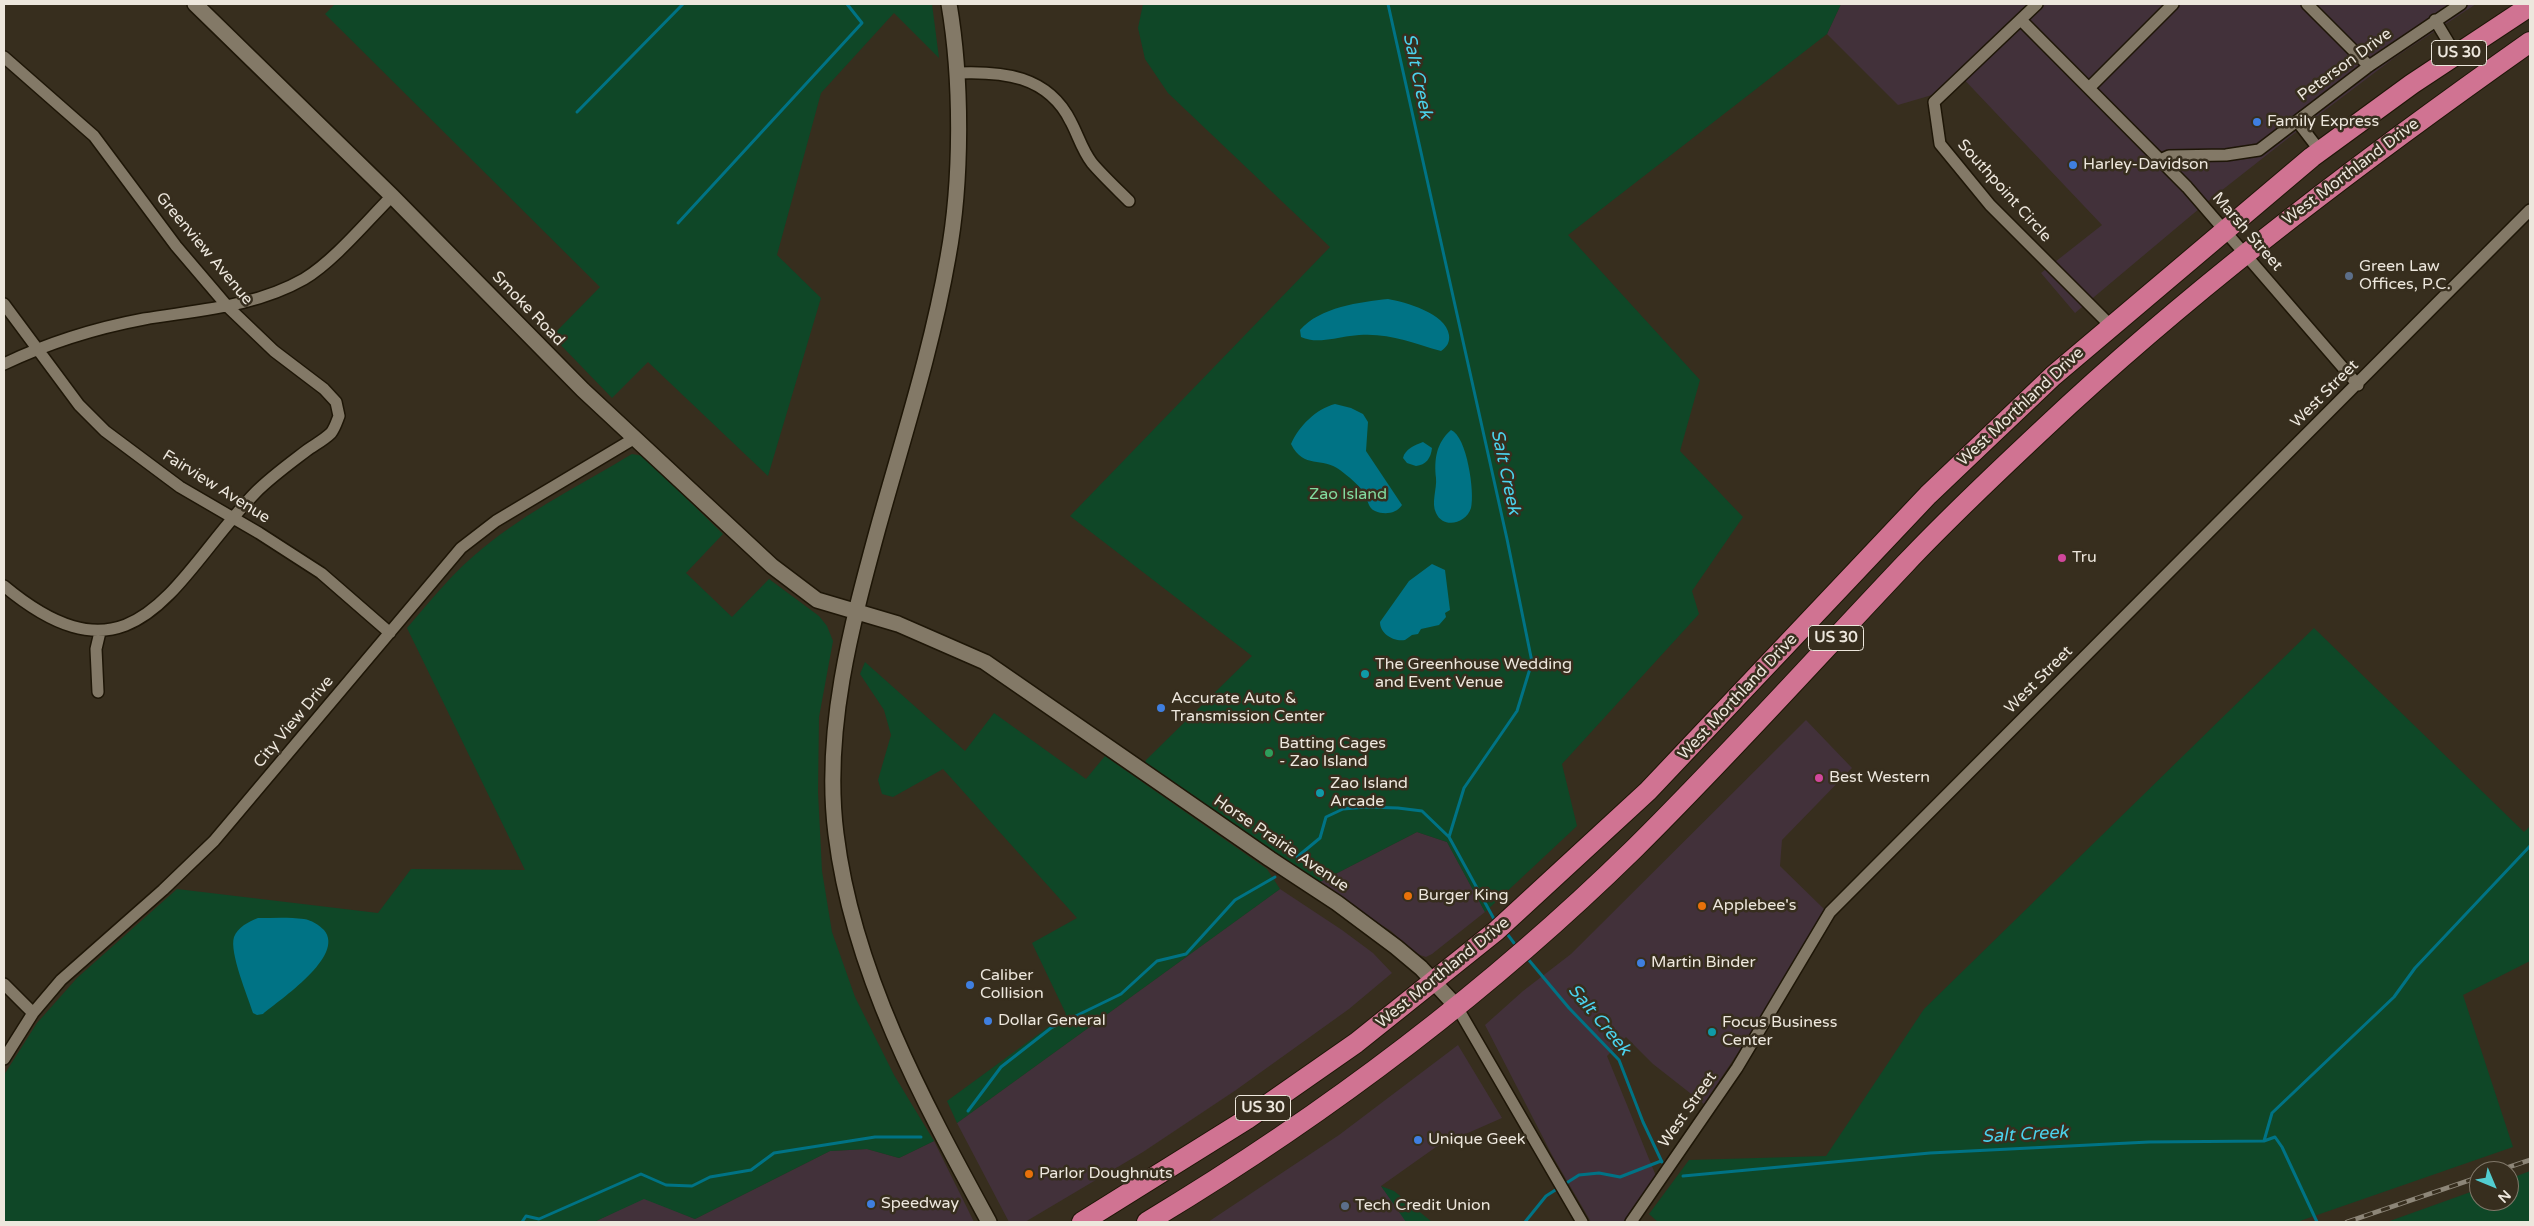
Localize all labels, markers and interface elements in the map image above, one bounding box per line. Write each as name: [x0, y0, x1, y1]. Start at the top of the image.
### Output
street label: Peterson Drive: [2294, 24, 2396, 106]
water label: Salt Creek: [1397, 31, 1437, 121]
road number: US 30: [2432, 40, 2486, 66]
place label: Family Express: [2267, 112, 2379, 132]
street label: West Morthland Drive: [2279, 114, 2423, 230]
marker: Family Express: [2251, 116, 2263, 128]
street label: Southpoint Circle: [1953, 136, 2055, 246]
place label: Harley-Davidson: [2083, 155, 2209, 175]
marker: Harley-Davidson: [2067, 159, 2079, 171]
street label: Greenview Avenue: [151, 189, 257, 309]
street label: Marsh Street: [2208, 189, 2286, 275]
place label: Green Law Offices, P.C.: [2359, 257, 2451, 295]
street label: Smoke Road: [488, 268, 568, 350]
marker: Green Law Offices, P.C.: [2343, 270, 2355, 282]
street label: West Morthland Drive: [1954, 343, 2088, 471]
street label: West Street: [2287, 356, 2363, 432]
water label: Salt Creek: [1485, 427, 1525, 517]
street label: Fairview Avenue: [159, 446, 273, 528]
park label: Zao Island: [1309, 485, 1387, 505]
place label: Tru: [2072, 548, 2097, 568]
marker: Tru: [2056, 552, 2068, 564]
road number: US 30: [1808, 626, 1864, 650]
street label: West Morthland Drive: [1674, 630, 1802, 764]
street label: West Street: [2001, 642, 2077, 718]
place label: The Greenhouse Wedding and Event Venue: [1375, 655, 1572, 693]
marker: The Greenhouse Wedding and Event Venue: [1359, 668, 1371, 680]
street label: City View Drive: [250, 672, 338, 772]
place label: Accurate Auto & Transmission Center: [1171, 689, 1325, 727]
marker: Accurate Auto & Transmission Center: [1155, 702, 1167, 714]
place label: Batting Cages - Zao Island: [1279, 734, 1386, 772]
marker: Batting Cages - Zao Island: [1263, 747, 1275, 759]
place label: Best Western: [1829, 768, 1930, 788]
marker: Best Western: [1813, 772, 1825, 784]
place label: Zao Island Arcade: [1330, 774, 1408, 812]
marker: Zao Island Arcade: [1314, 787, 1326, 799]
street label: Horse Prairie Avenue: [1210, 792, 1352, 896]
place label: Burger King: [1418, 886, 1509, 906]
marker: Burger King: [1402, 890, 1414, 902]
place label: Applebee's: [1712, 896, 1797, 916]
marker: Applebee's: [1696, 900, 1708, 912]
street label: West Morthland Drive: [1373, 913, 1513, 1033]
place label: Martin Binder: [1651, 953, 1756, 973]
marker: Martin Binder: [1635, 957, 1647, 969]
place label: Caliber Collision: [980, 966, 1044, 1004]
marker: Caliber Collision: [964, 979, 976, 991]
water label: Salt Creek: [1563, 980, 1635, 1060]
place label: Dollar General: [998, 1011, 1106, 1031]
place label: Focus Business Center: [1722, 1013, 1837, 1051]
marker: Dollar General: [982, 1015, 994, 1027]
marker: Focus Business Center: [1706, 1026, 1718, 1038]
street label: West Street: [1655, 1068, 1721, 1152]
road number: US 30: [1236, 1096, 1290, 1120]
water label: Salt Creek: [1981, 1122, 2069, 1148]
place label: Unique Geek: [1428, 1130, 1526, 1150]
marker: Unique Geek: [1412, 1134, 1424, 1146]
north arrow: [2469, 1161, 2519, 1211]
place label: Parlor Doughnuts: [1039, 1164, 1173, 1184]
marker: Parlor Doughnuts: [1023, 1168, 1035, 1180]
text: N: [2494, 1186, 2514, 1206]
place label: Speedway: [881, 1194, 959, 1214]
place label: Tech Credit Union: [1355, 1196, 1491, 1216]
marker: Speedway: [865, 1198, 877, 1210]
marker: Tech Credit Union: [1339, 1200, 1351, 1212]

